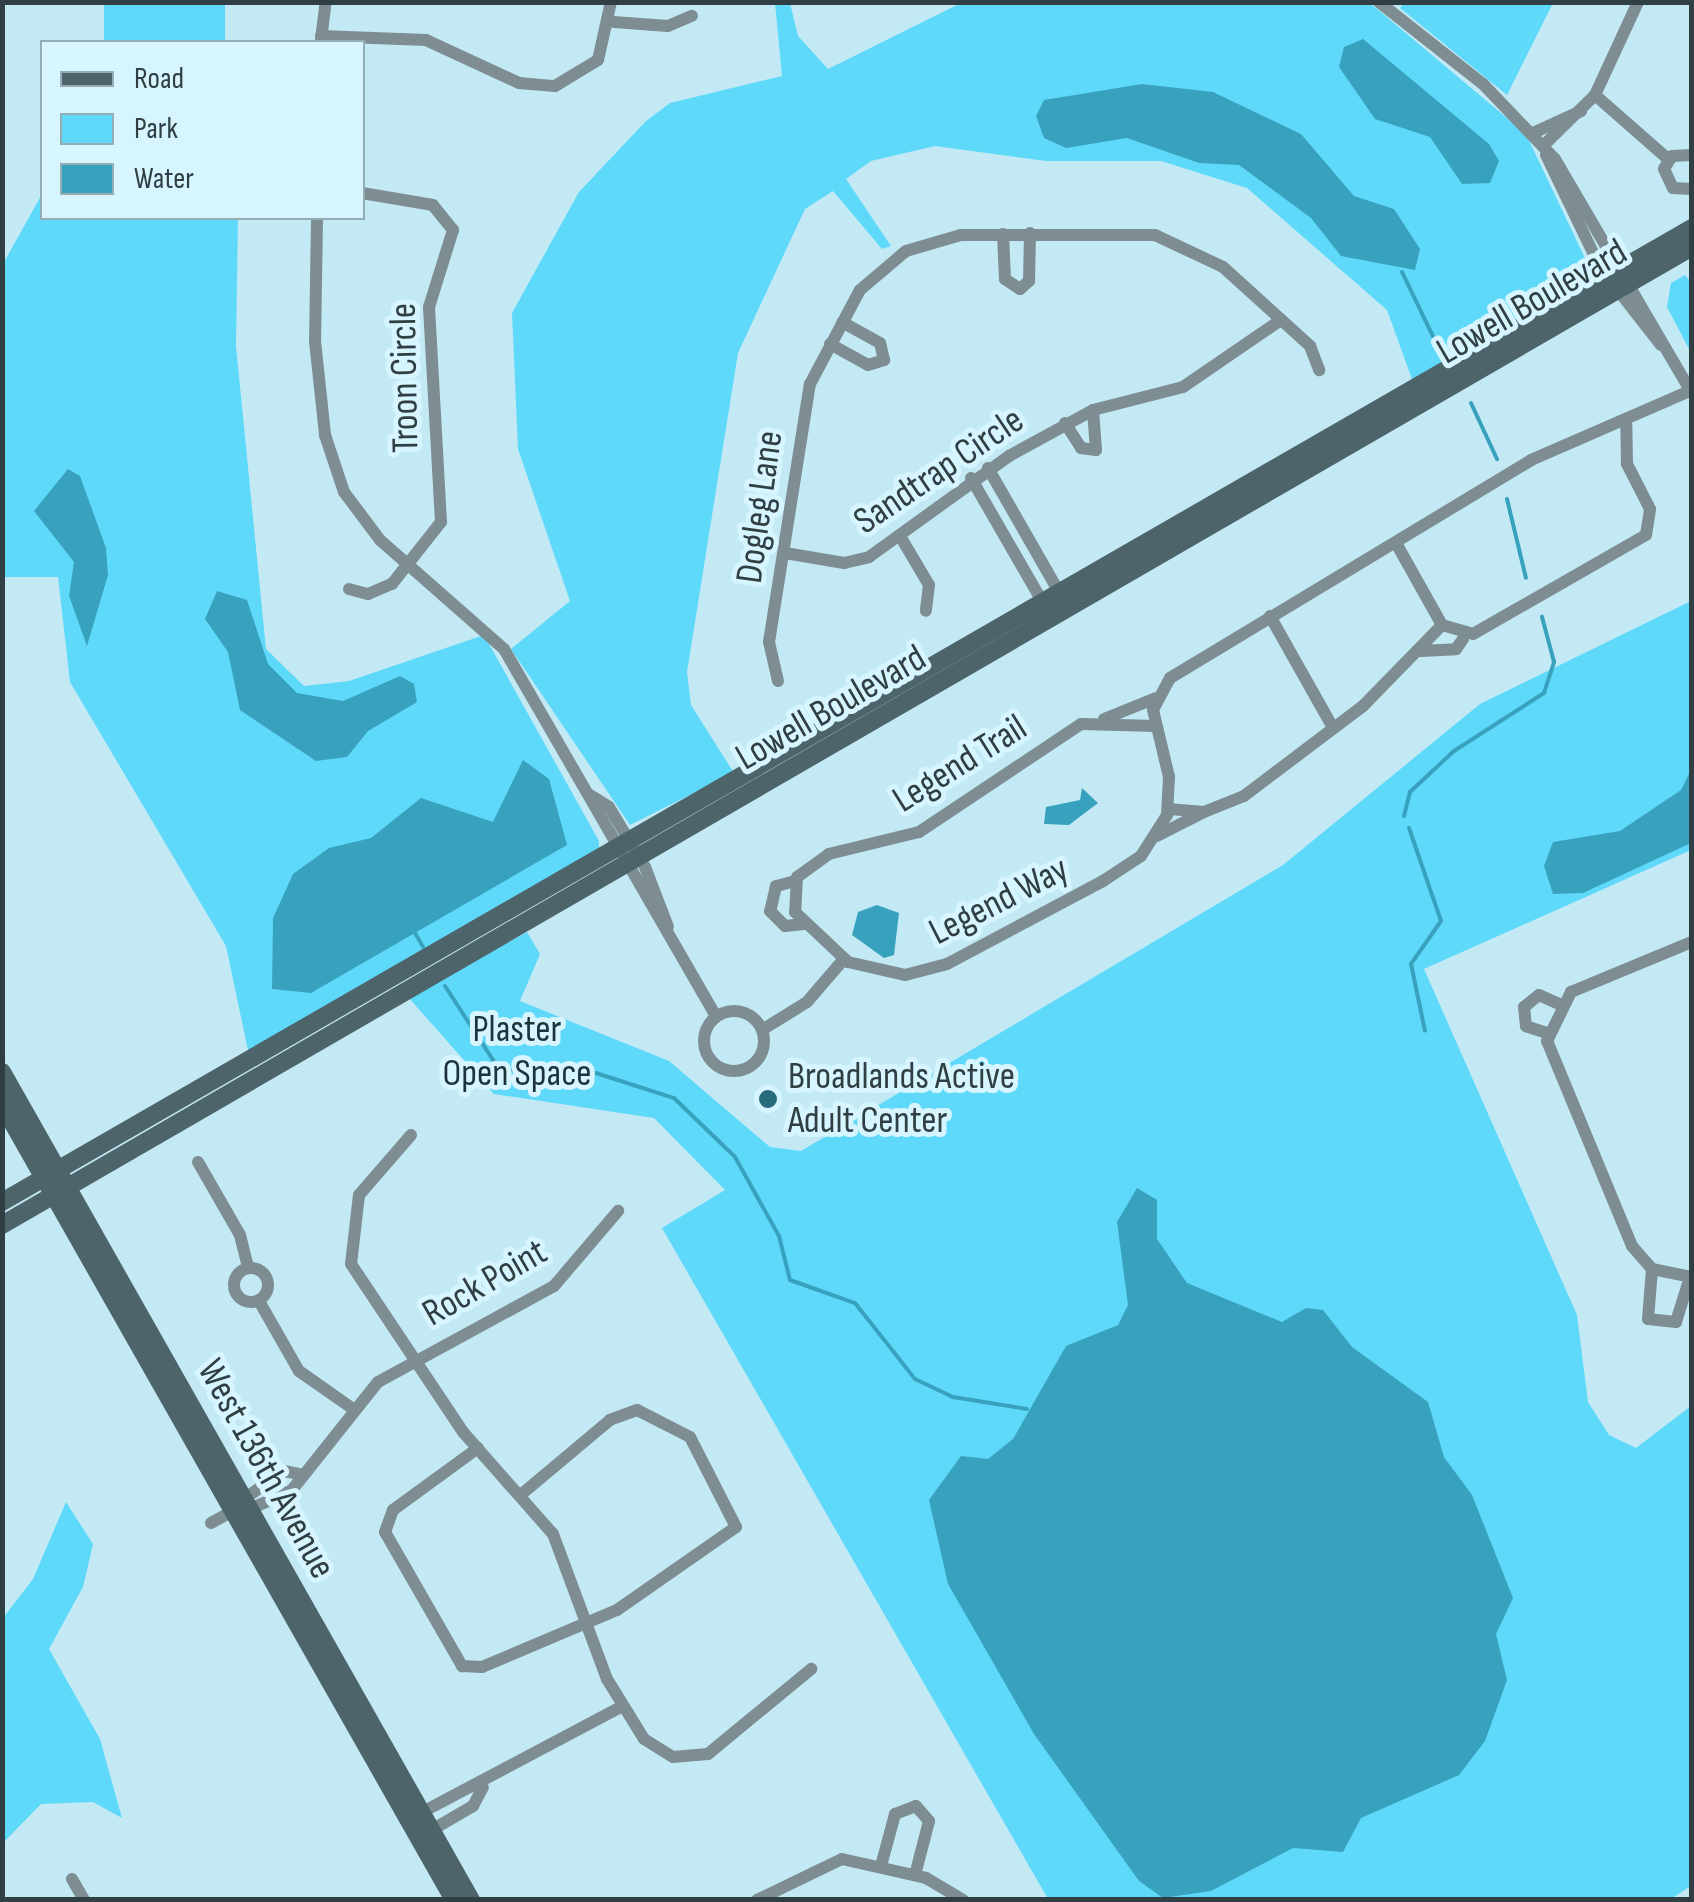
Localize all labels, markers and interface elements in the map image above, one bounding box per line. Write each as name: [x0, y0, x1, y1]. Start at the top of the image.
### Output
legend: [40, 40, 365, 220]
text: Road: [134, 61, 184, 97]
text: Park: [134, 111, 178, 147]
text: Water: [134, 161, 194, 197]
street label: Lowell Boulevard: [1429, 229, 1635, 375]
street label: Troon Circle: [381, 303, 429, 453]
street label: Sandtrap Circle: [846, 398, 1032, 544]
street label: Dogleg Lane: [727, 428, 793, 586]
street label: Lowell Boulevard: [728, 635, 934, 781]
street label: Legend Trail: [885, 705, 1035, 823]
street label: Legend Way: [922, 847, 1076, 955]
park label: Plaster Open Space: [443, 1007, 591, 1096]
place label: Broadlands Active Adult Center: [788, 1054, 1015, 1144]
marker: Broadlands Active Adult Center: [757, 1088, 779, 1110]
street label: Rock Point: [415, 1229, 555, 1337]
street label: West 136th Avenue: [187, 1352, 345, 1586]

